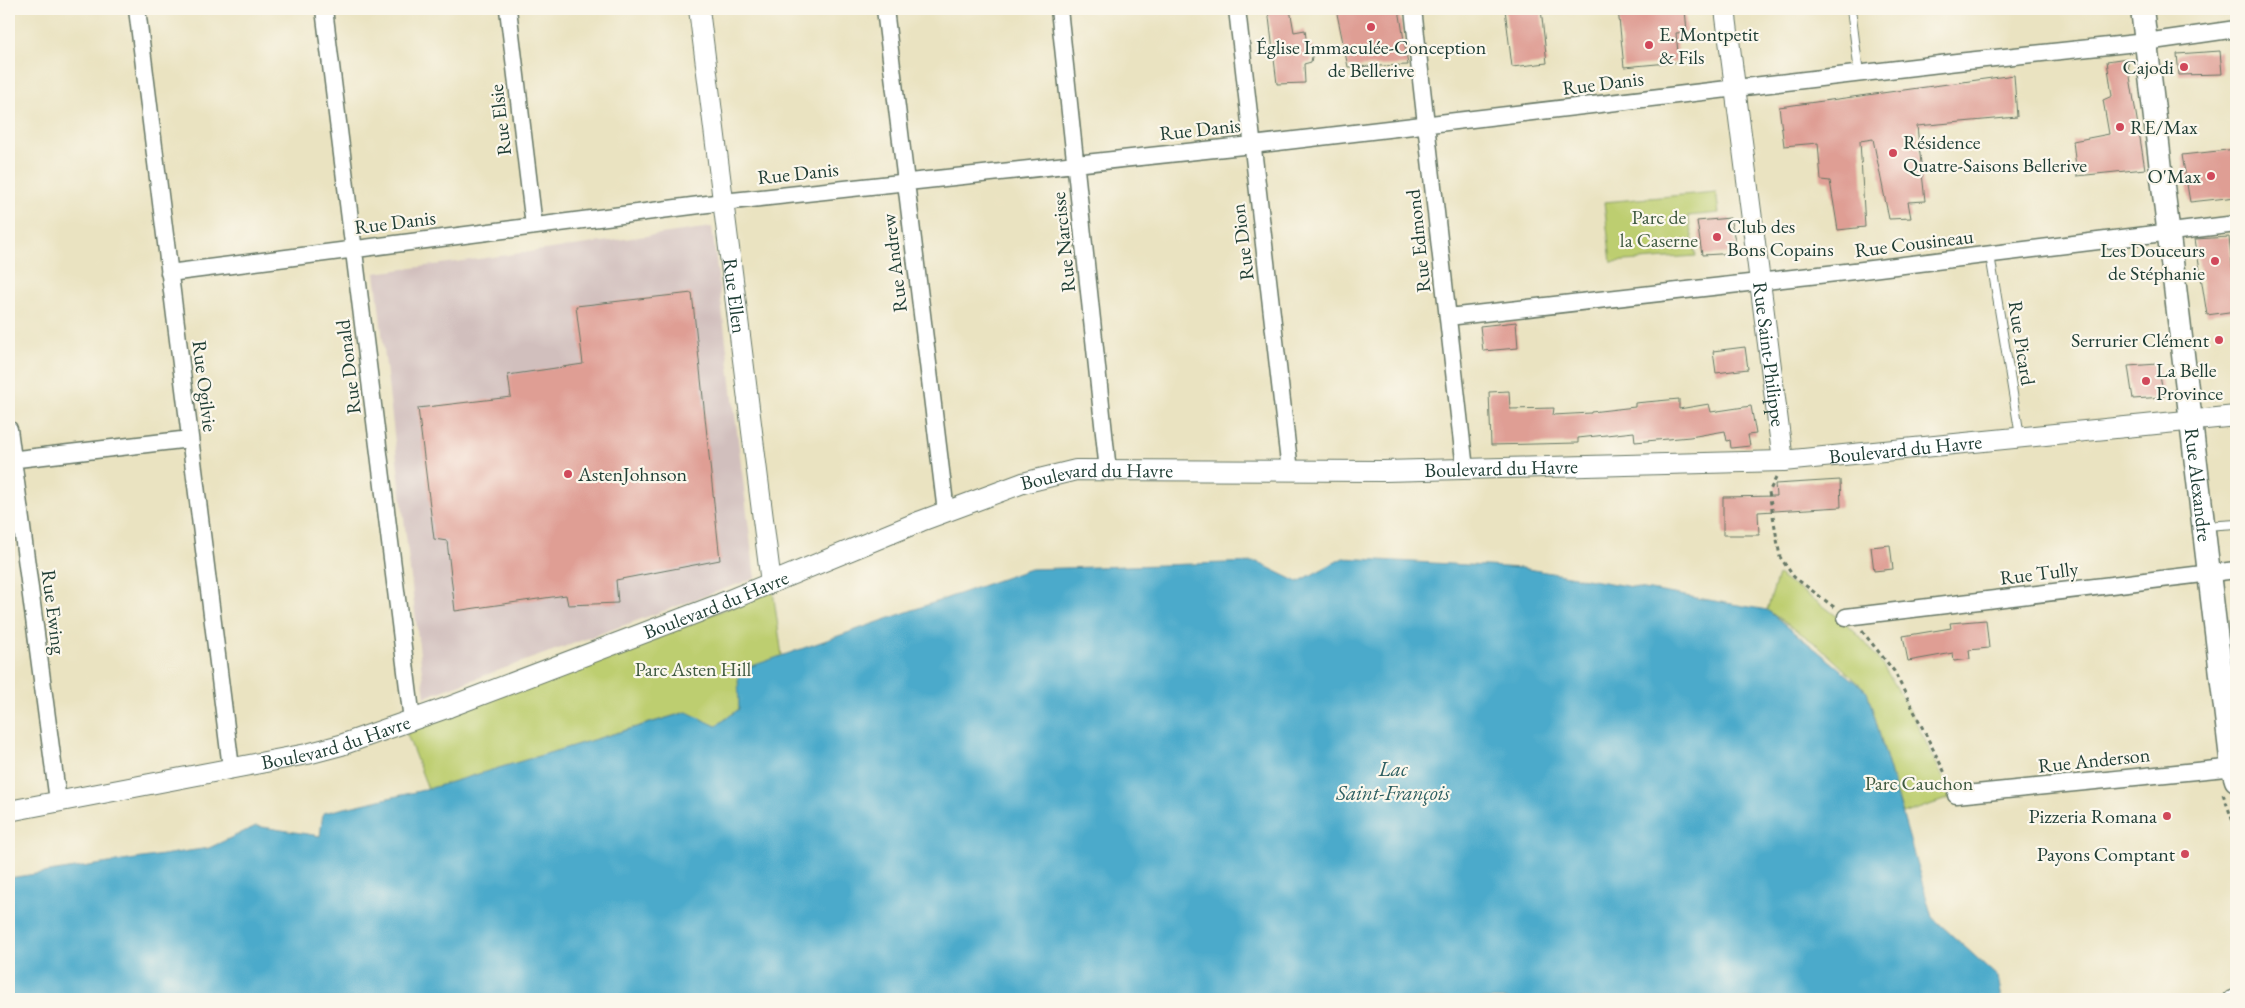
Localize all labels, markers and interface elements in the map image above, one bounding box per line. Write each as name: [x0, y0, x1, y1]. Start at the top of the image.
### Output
marker: Église Immaculée-Conception de Bellerive: [1365, 21, 1377, 33]
place label: E. Montpetit & Fils: [1659, 21, 1760, 70]
place label: Église Immaculée-Conception de Bellerive: [1256, 34, 1487, 83]
marker: E. Montpetit & Fils: [1643, 39, 1655, 51]
place label: Cajodi: [2123, 54, 2174, 80]
marker: Cajodi: [2178, 61, 2190, 73]
street label: Rue Danis: [1561, 65, 1645, 101]
street label: Rue Elsie: [483, 83, 517, 157]
street label: Rue Danis: [1158, 112, 1242, 146]
place label: RE/Max: [2130, 114, 2198, 140]
marker: RE/Max: [2114, 121, 2126, 133]
place label: Résidence Quatre-Saisons Bellerive: [1903, 129, 2087, 178]
marker: Résidence Quatre-Saisons Bellerive: [1887, 147, 1899, 159]
street label: Rue Danis: [756, 156, 840, 190]
place label: O'Max: [2148, 163, 2201, 189]
marker: O'Max: [2205, 170, 2217, 182]
street label: Rue Edmond: [1400, 187, 1436, 294]
street label: Rue Narcisse: [1045, 190, 1081, 294]
street label: Rue Dion: [1224, 202, 1260, 282]
street label: Rue Danis: [353, 204, 437, 240]
park label: Parc de la Caserne: [1620, 204, 1698, 253]
street label: Rue Andrew: [875, 212, 913, 314]
place label: Club des Bons Copains: [1727, 213, 1834, 262]
street label: Rue Cousineau: [1853, 223, 1975, 263]
marker: Club des Bons Copains: [1711, 231, 1723, 243]
place label: Les Douceurs de Stéphanie: [2100, 237, 2205, 286]
marker: Les Douceurs de Stéphanie: [2209, 255, 2221, 267]
street label: Rue Ellen: [717, 256, 753, 335]
street label: Rue Saint-Philippe: [1747, 280, 1791, 428]
street label: Rue Picard: [2002, 299, 2042, 388]
street label: Rue Donald: [329, 317, 367, 416]
place label: Serrurier Clément: [2071, 327, 2210, 353]
marker: Serrurier Clément: [2213, 334, 2225, 346]
street label: Rue Ogilvie: [187, 339, 224, 433]
place label: La Belle Province: [2156, 357, 2223, 406]
marker: La Belle Province: [2140, 375, 2152, 387]
street label: Rue Alexandre: [2179, 426, 2218, 543]
street label: Boulevard du Havre: [1828, 428, 1983, 469]
street label: Boulevard du Havre: [1424, 453, 1579, 483]
street label: Boulevard du Havre: [1018, 457, 1173, 496]
place label: AstenJohnson: [577, 461, 688, 487]
marker: AstenJohnson: [562, 468, 574, 480]
street label: Rue Tully: [1998, 555, 2080, 591]
street label: Boulevard du Havre: [640, 564, 793, 645]
street label: Rue Ewing: [36, 568, 72, 656]
park label: Parc Asten Hill: [635, 656, 751, 682]
street label: Boulevard du Havre: [259, 709, 414, 775]
street label: Rue Anderson: [2037, 741, 2152, 779]
water label: Lac Saint-François: [1335, 755, 1450, 806]
park label: Parc Cauchon: [1865, 770, 1974, 796]
place label: Pizzeria Romana: [2028, 803, 2157, 829]
marker: Pizzeria Romana: [2161, 810, 2173, 822]
place label: Payons Comptant: [2037, 841, 2176, 867]
marker: Payons Comptant: [2179, 848, 2191, 860]

